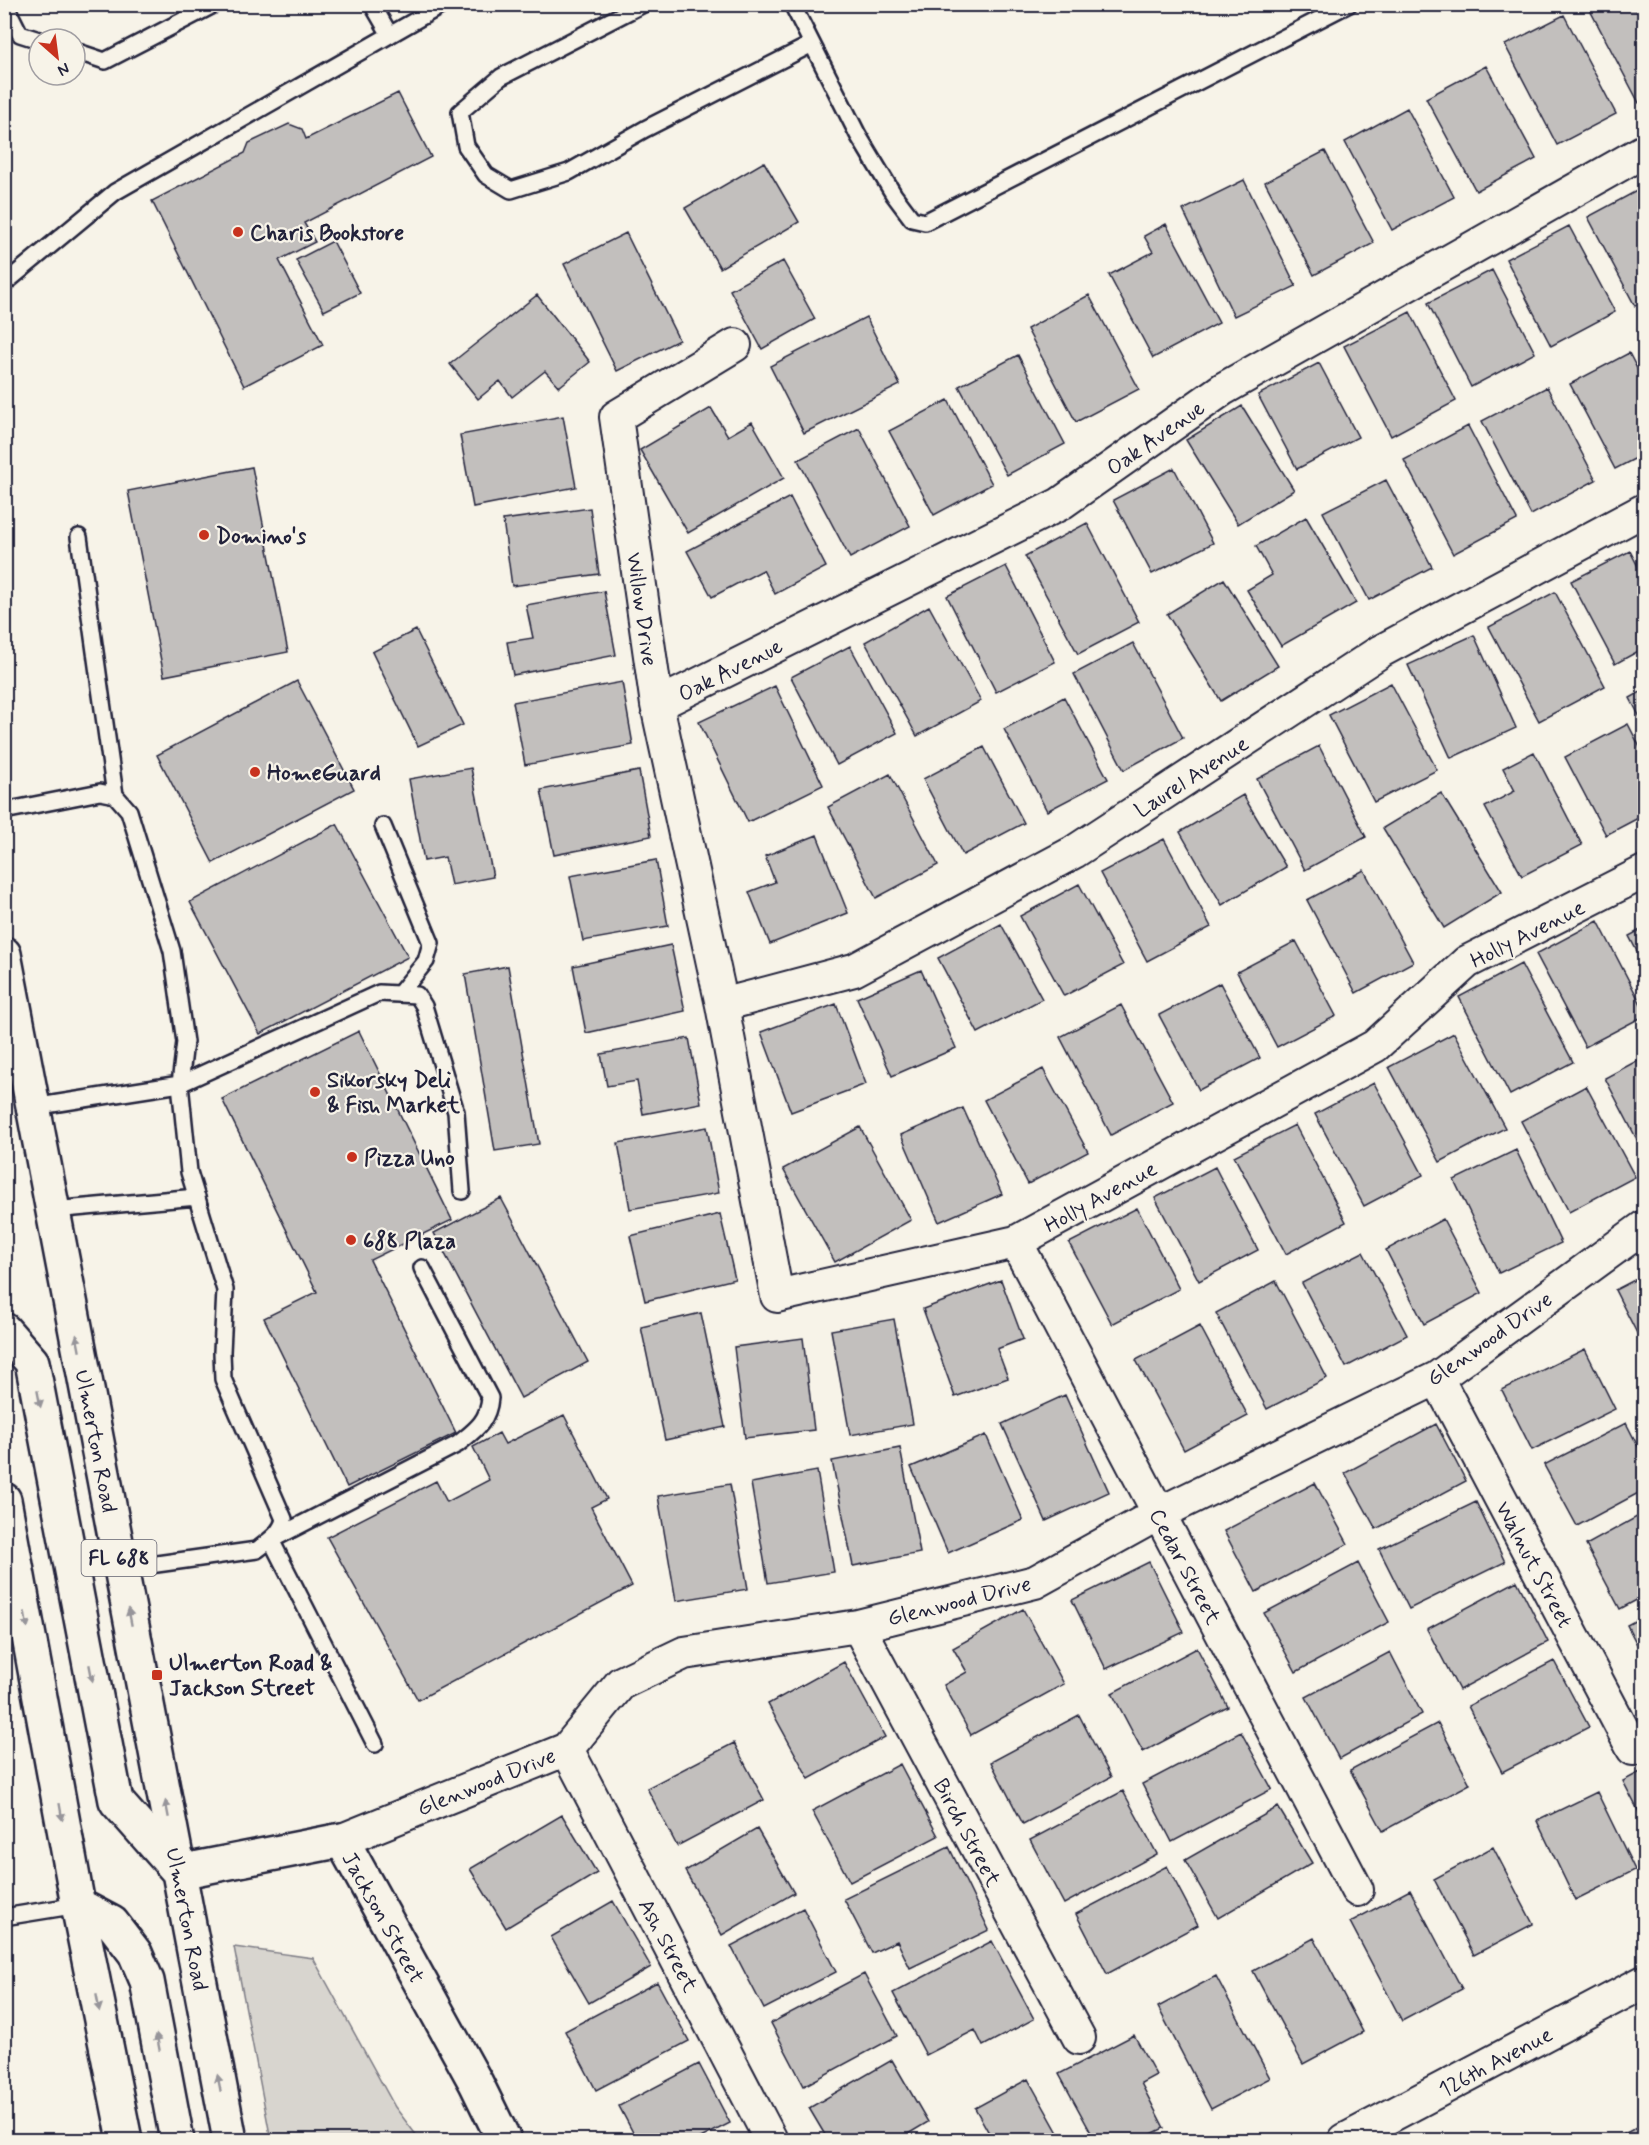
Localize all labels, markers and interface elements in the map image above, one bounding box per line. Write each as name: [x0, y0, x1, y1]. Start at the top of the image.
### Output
north arrow: [27, 27, 87, 87]
text: N: [54, 57, 73, 81]
place label: Charis Bookstore: [250, 220, 404, 248]
marker: Charis Bookstore: [231, 225, 245, 239]
street label: Oak Avenue: [1102, 395, 1211, 483]
place label: Domino's: [216, 523, 307, 551]
marker: Domino's: [197, 528, 211, 542]
street label: Willow Drive: [619, 551, 663, 668]
street label: Oak Avenue: [674, 632, 788, 709]
street label: Laurel Avenue: [1130, 730, 1255, 825]
place label: HomeGuard: [267, 760, 381, 788]
marker: HomeGuard: [248, 765, 262, 779]
street label: Holly Avenue: [1466, 894, 1590, 976]
place label: Sikorsky Deli & Fish Market: [327, 1067, 461, 1120]
marker: Sikorsky Deli & Fish Market: [308, 1085, 322, 1099]
place label: Pizza Uno: [364, 1145, 455, 1173]
marker: Pizza Uno: [345, 1150, 359, 1164]
street label: Holly Avenue: [1040, 1155, 1163, 1240]
place label: 688 Plaza: [363, 1228, 456, 1256]
marker: 688 Plaza: [344, 1233, 358, 1247]
street label: Glenwood Drive: [1422, 1286, 1559, 1393]
one-way arrow: [73, 1334, 82, 1353]
street label: Ulmerton Road: [67, 1368, 123, 1515]
one-way arrow: [35, 1389, 44, 1408]
street label: Walnut Street: [1488, 1497, 1578, 1633]
street label: Cedar Street: [1142, 1504, 1227, 1630]
road number: FL 688: [82, 1540, 156, 1576]
street label: Glenwood Drive: [885, 1571, 1034, 1633]
one-way arrow: [125, 1608, 134, 1627]
one-way arrow: [22, 1611, 31, 1630]
place label: Ulmerton Road & Jackson Street: [169, 1650, 333, 1703]
one-way arrow: [87, 1663, 96, 1682]
marker: Ulmerton Road & Jackson Street: [150, 1668, 164, 1682]
street label: Glenwood Drive: [413, 1742, 560, 1823]
street label: Birch Street: [926, 1774, 1006, 1892]
one-way arrow: [162, 1799, 171, 1818]
one-way arrow: [57, 1803, 66, 1822]
street label: Ulmerton Road: [158, 1846, 214, 1993]
street label: Jackson Street: [335, 1847, 430, 1989]
street label: Ash Street: [631, 1894, 703, 1997]
one-way arrow: [94, 1994, 103, 2013]
street label: 126th Avenue: [1434, 2021, 1558, 2105]
one-way arrow: [153, 2032, 162, 2051]
one-way arrow: [214, 2073, 223, 2092]

